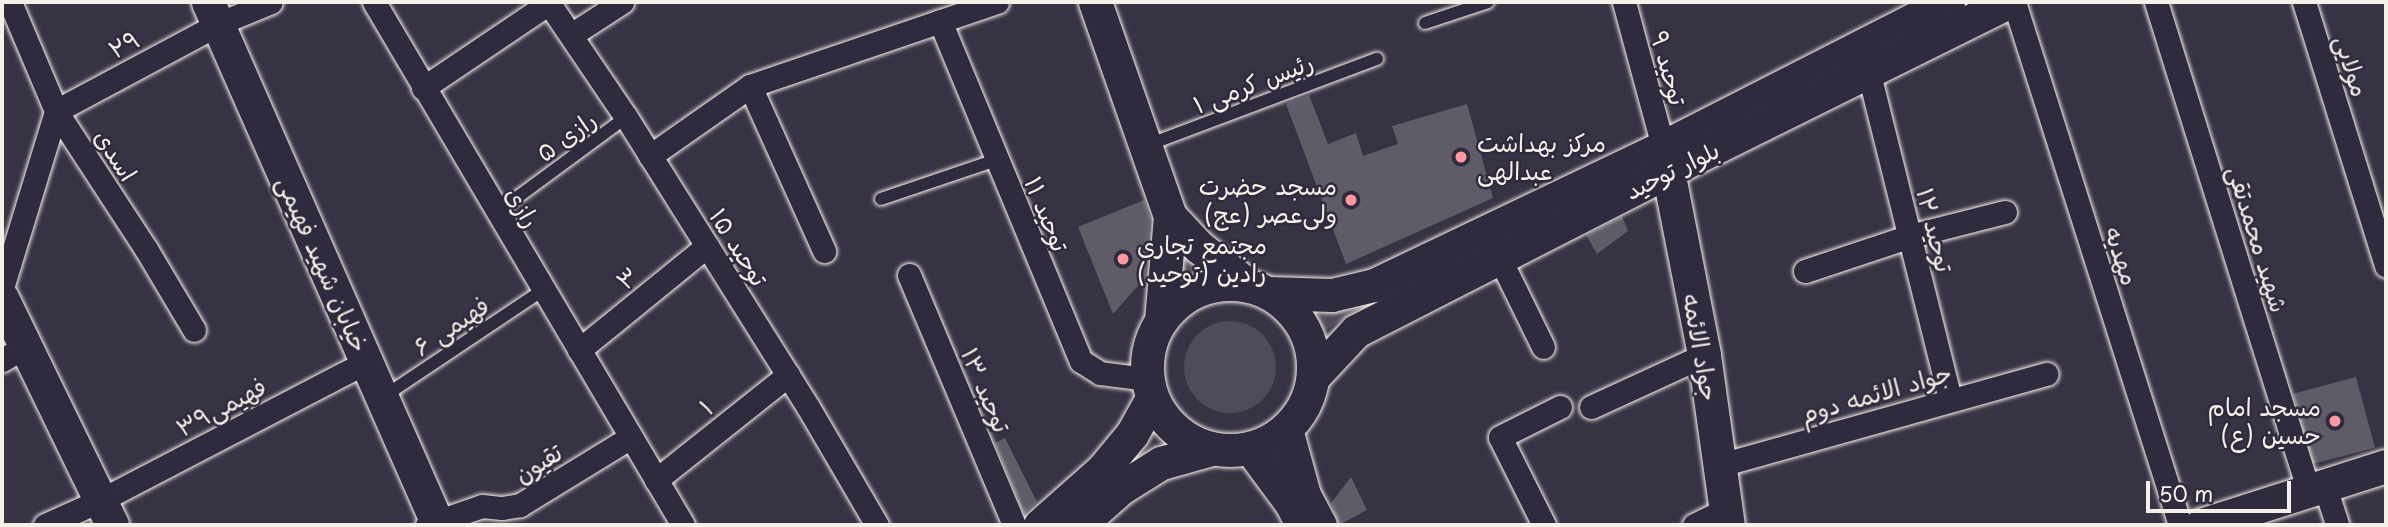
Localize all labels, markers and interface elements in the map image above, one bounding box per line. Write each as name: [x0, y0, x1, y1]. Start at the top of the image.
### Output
street label: ۲۹: [103, 24, 145, 64]
street label: توحید ۹: [1645, 28, 1693, 108]
street label: مولایی: [2329, 32, 2375, 100]
street label: رئیس کرمی ۱: [1189, 47, 1317, 119]
street label: رازی ۵: [531, 105, 601, 167]
street label: اسدی: [89, 124, 143, 186]
place label: مرکز بهداشت عبدالهی: [1477, 129, 1606, 185]
street label: بلوار توحید: [1620, 135, 1724, 205]
marker: مرکز بهداشت عبدالهی: [1451, 147, 1471, 167]
street label: شهید محمدتقی: [2222, 162, 2294, 316]
street label: خیابان شهید فهیمی: [271, 172, 375, 356]
street label: توحید ۱۱: [1019, 172, 1075, 256]
place label: مسجد حضرت ولی‌عصر (عج): [1199, 172, 1337, 228]
street label: رازی: [500, 181, 546, 233]
street label: توحید ۱۲: [1911, 185, 1959, 275]
marker: مسجد حضرت ولی‌عصر (عج): [1343, 192, 1359, 208]
street label: توحید ۱۵: [704, 203, 774, 291]
street label: مهدیه: [2099, 223, 2145, 289]
place label: مجتمع تجاری رادین (توحید): [1137, 231, 1267, 287]
marker: مجتمع تجاری رادین (توحید): [1115, 251, 1131, 267]
street label: ۳: [610, 261, 644, 295]
street label: فهیمی ۶: [408, 290, 494, 362]
street label: جواد الائمه: [1677, 291, 1725, 403]
street label: توحید ۱۳: [955, 343, 1017, 437]
street label: جواد الائمه دوم: [1797, 358, 1955, 428]
street label: فهیمی۳۹: [171, 371, 271, 443]
street label: ۱: [694, 393, 718, 421]
place label: مسجد امام حسین (ع): [2208, 393, 2321, 449]
marker: مسجد امام حسین (ع): [2327, 413, 2343, 429]
street label: تقیون: [509, 437, 567, 489]
scale bar: [2150, 468, 2295, 512]
text: 50 m: [2159, 477, 2213, 509]

